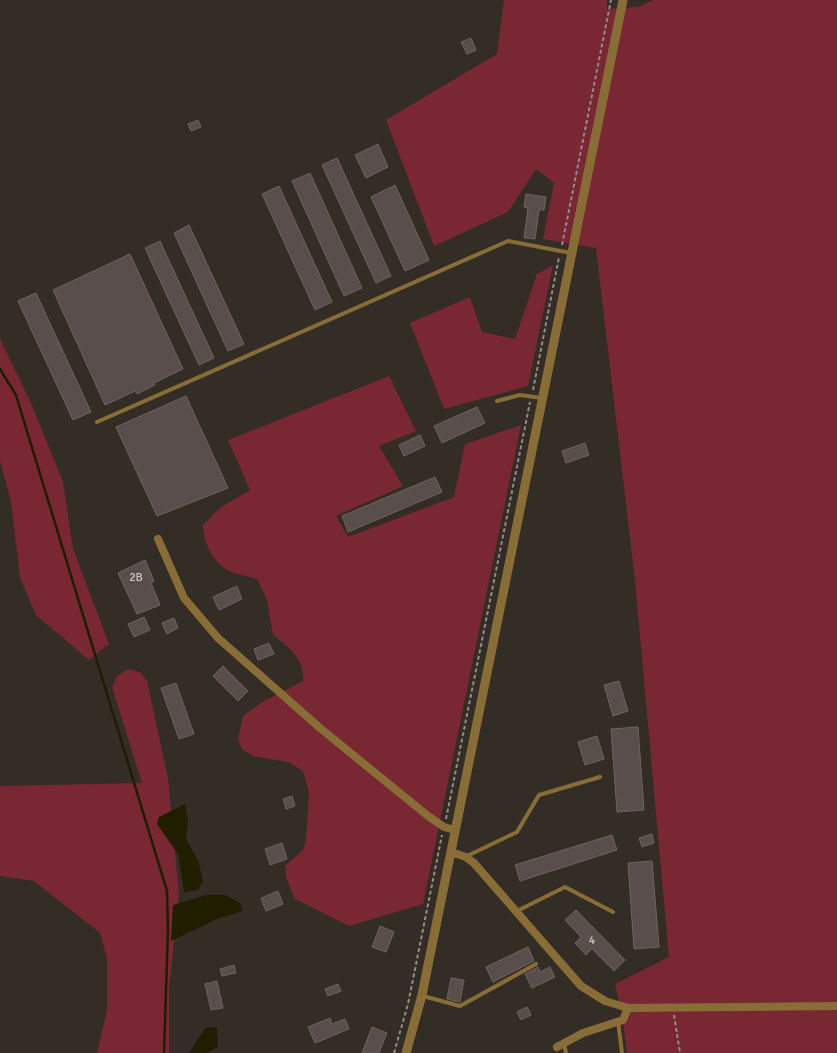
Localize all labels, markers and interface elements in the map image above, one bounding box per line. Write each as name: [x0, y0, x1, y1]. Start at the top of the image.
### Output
house number: 2B: [129, 570, 143, 585]
house number: 4: [589, 933, 596, 948]

